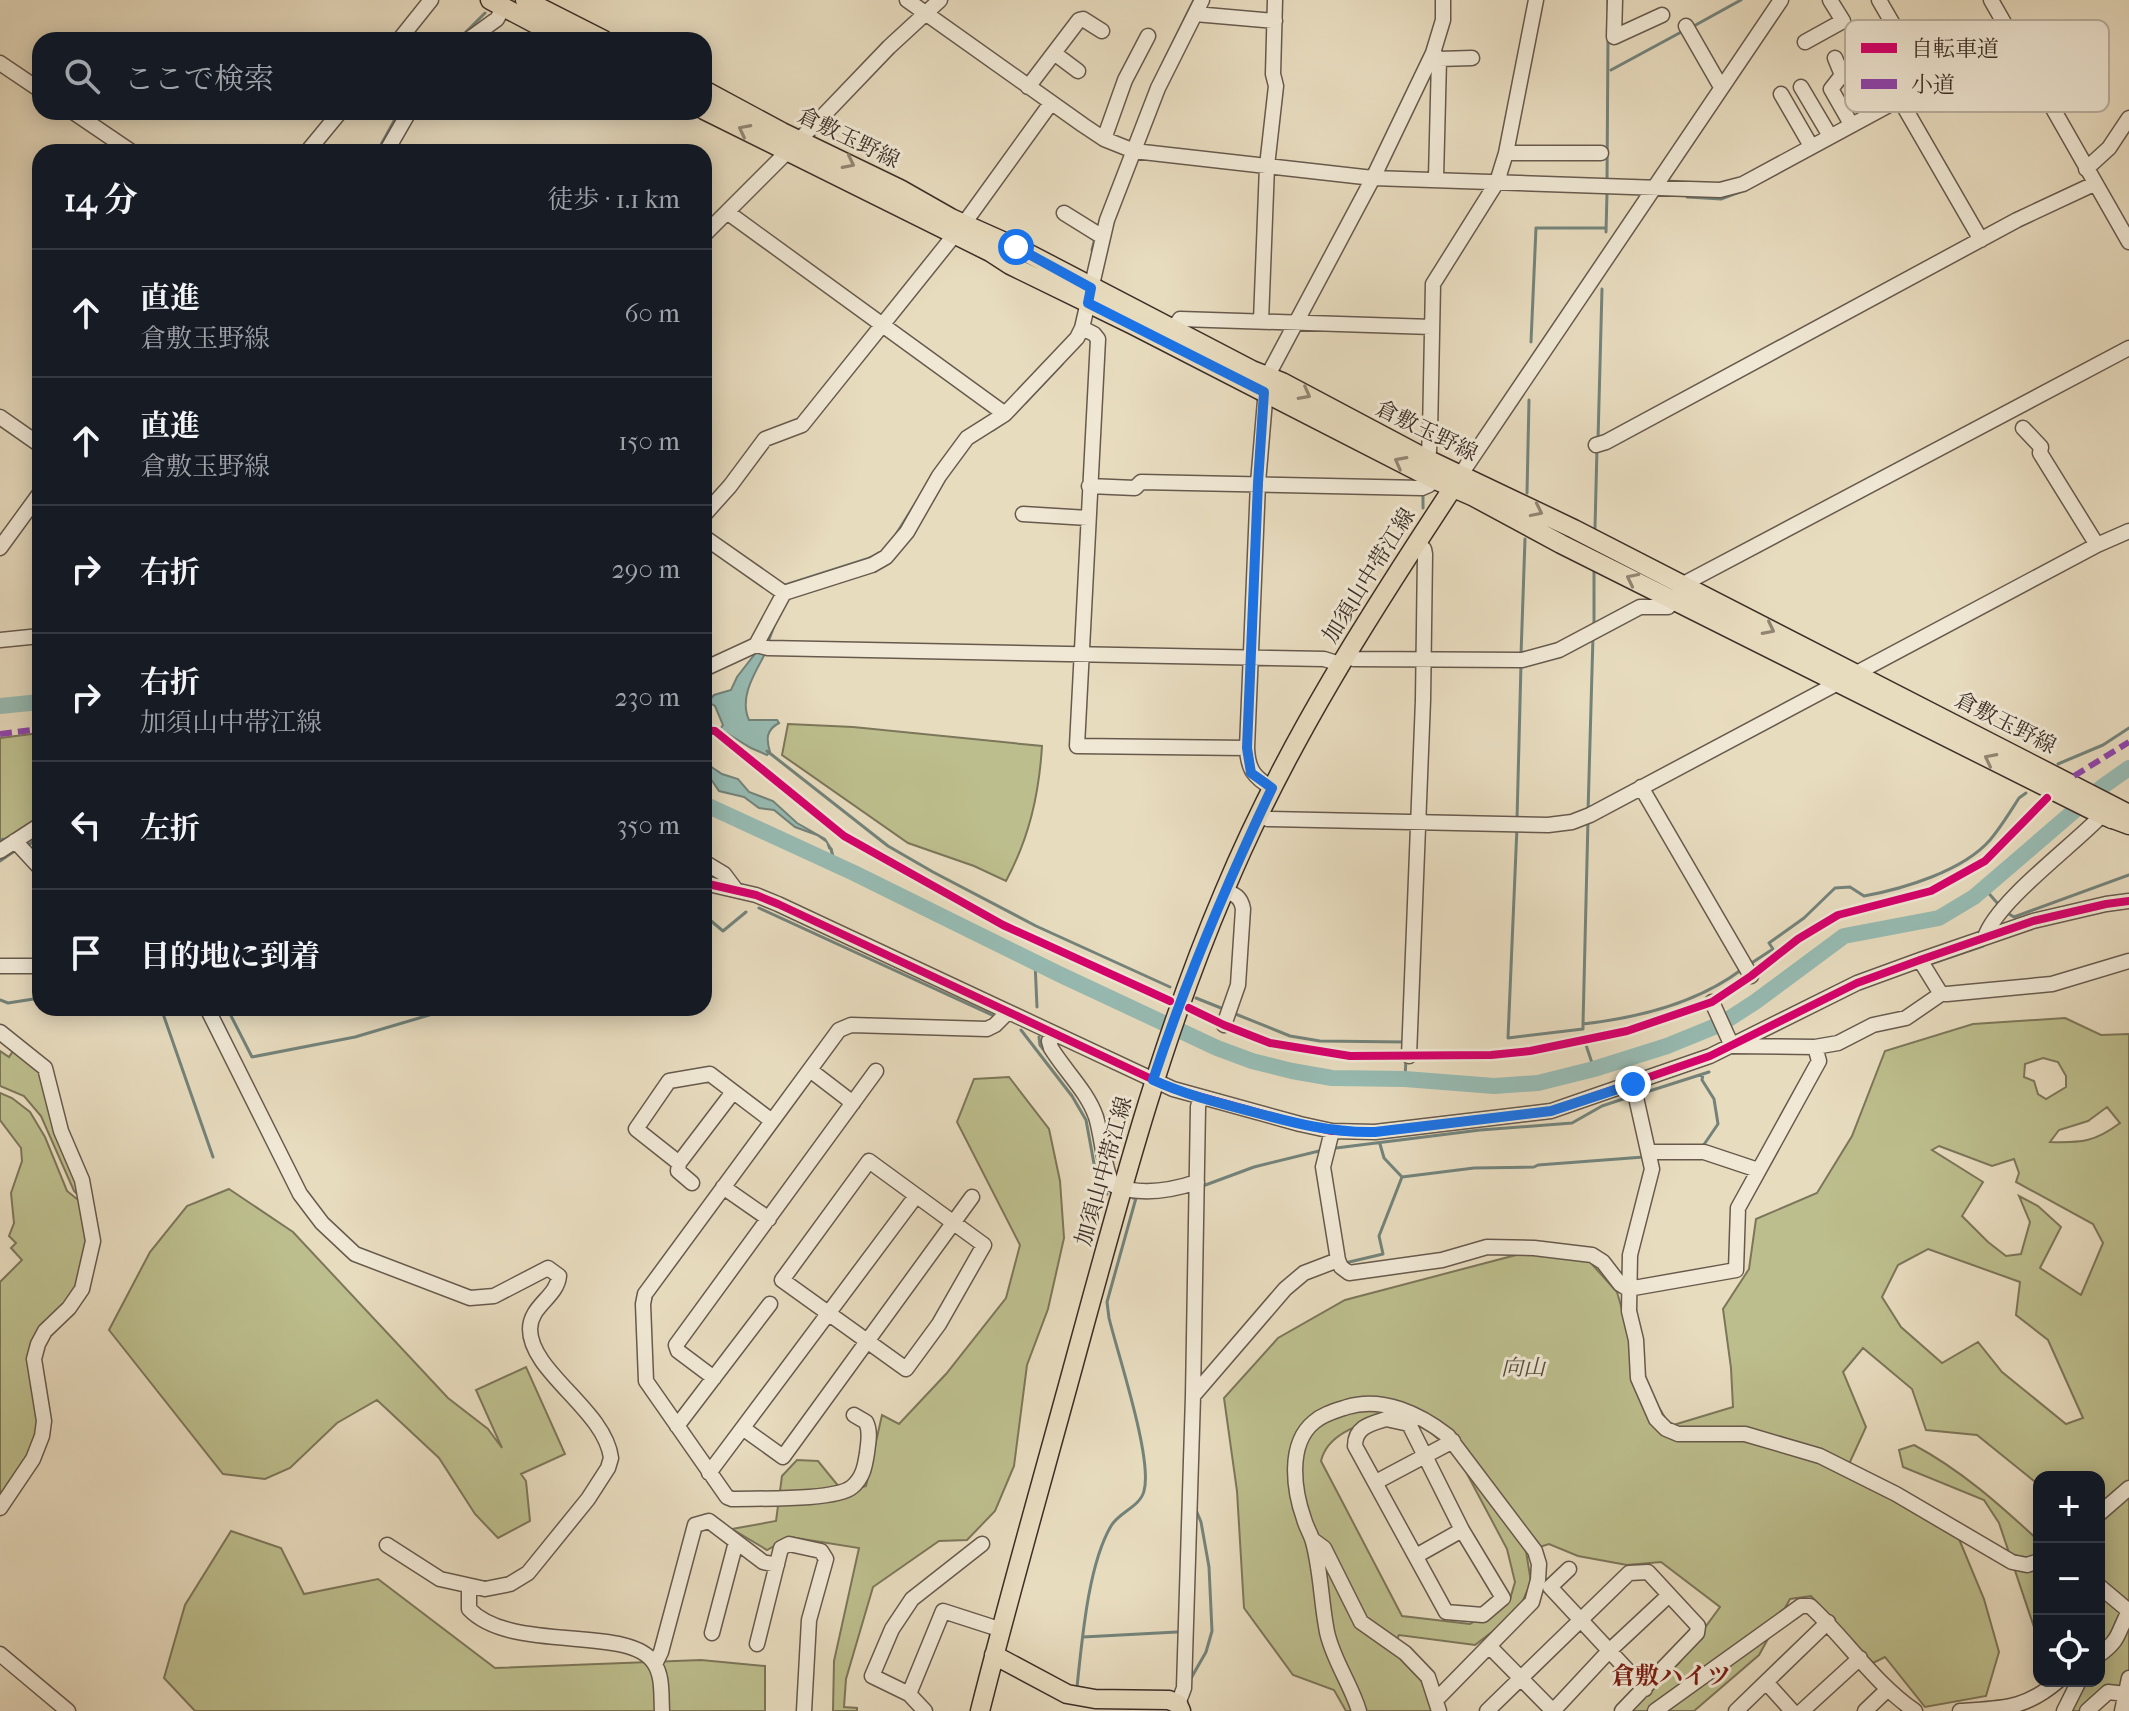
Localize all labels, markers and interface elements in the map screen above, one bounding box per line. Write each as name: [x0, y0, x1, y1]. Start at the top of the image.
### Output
legend: [1845, 20, 2109, 112]
search box: [32, 32, 712, 120]
text: 自転車道: [1911, 36, 1999, 62]
icon: search: [60, 54, 104, 98]
text: ここで検索: [124, 62, 274, 97]
text: 小道: [1911, 72, 1955, 98]
street label: 倉敷玉野線: [793, 102, 904, 174]
one-way arrow: [738, 125, 753, 140]
one-way arrow: [840, 153, 855, 168]
text: 14 分: [64, 180, 138, 220]
text: 徒歩 · 1.1 km: [547, 184, 680, 215]
route start: [998, 229, 1034, 265]
text: 直進: [140, 281, 200, 316]
icon: ahead: [64, 291, 108, 335]
text: 60 m: [624, 298, 680, 329]
text: 倉敷玉野線: [140, 323, 270, 354]
one-way arrow: [1296, 385, 1311, 400]
street label: 倉敷玉野線: [1371, 395, 1482, 467]
text: 直進: [140, 409, 200, 444]
icon: ahead: [64, 419, 108, 463]
text: 150 m: [618, 426, 680, 457]
text: 倉敷玉野線: [140, 451, 270, 482]
one-way arrow: [1394, 457, 1409, 472]
one-way arrow: [1529, 501, 1543, 517]
street label: 加須山中帯江線: [1317, 503, 1421, 648]
icon: right: [64, 547, 108, 591]
text: 290 m: [611, 554, 680, 585]
text: 右折: [140, 555, 200, 590]
one-way arrow: [1626, 573, 1641, 589]
one-way arrow: [1760, 619, 1775, 635]
text: 右折: [140, 665, 200, 700]
icon: right: [64, 675, 108, 719]
text: 230 m: [614, 682, 680, 713]
street label: 倉敷玉野線: [1951, 686, 2060, 759]
text: 加須山中帯江線: [140, 707, 322, 738]
one-way arrow: [1983, 753, 1998, 769]
icon: left: [64, 803, 108, 847]
text: 350 m: [617, 810, 680, 841]
text: 左折: [140, 811, 200, 846]
icon: arrive: [64, 931, 108, 975]
text: 目的地に到着: [140, 939, 320, 974]
route end: [1615, 1066, 1651, 1102]
street label: 加須山中帯江線: [1070, 1094, 1138, 1249]
park label: 向山: [1501, 1355, 1547, 1381]
map controls: [2033, 1471, 2105, 1687]
button: +: [2033, 1471, 2105, 1543]
button: −: [2033, 1543, 2105, 1615]
button: locate: [2033, 1615, 2105, 1687]
district label: 倉敷ハイツ: [1611, 1662, 1731, 1690]

